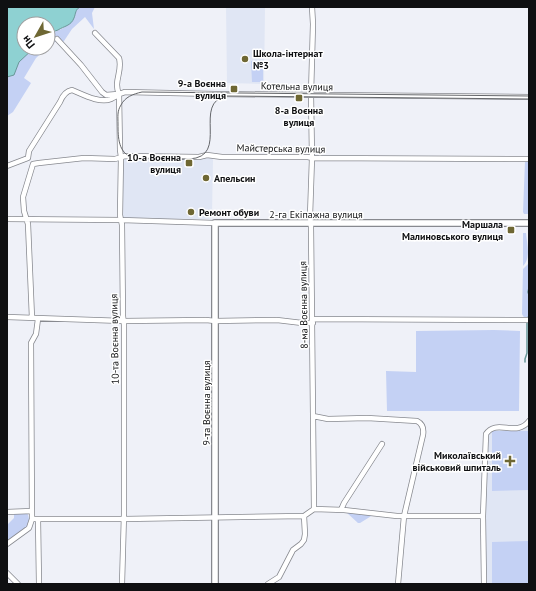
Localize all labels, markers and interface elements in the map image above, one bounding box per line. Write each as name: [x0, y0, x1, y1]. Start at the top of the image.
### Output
north arrow: [16, 16, 56, 56]
text: Пн: [19, 33, 38, 52]
place label: Школа-інтернат №3: [253, 47, 323, 72]
marker: Школа-інтернат №3: [240, 54, 250, 64]
place label: 9-а Воєнна вулиця: [178, 77, 226, 102]
street label: Котельна вулиця: [261, 79, 333, 94]
marker: 9-а Воєнна вулиця: [229, 84, 239, 94]
marker: 8-а Воєнна вулиця: [294, 93, 304, 103]
place label: 8-а Воєнна вулиця: [275, 104, 323, 129]
street label: Майстерська вулиця: [236, 141, 326, 156]
place label: 10-а Воєнна вулиця: [127, 151, 181, 176]
marker: 10-а Воєнна вулиця: [184, 158, 194, 168]
place label: Апельсин: [214, 172, 256, 185]
marker: Апельсин: [201, 173, 211, 183]
place label: Ремонт обуви: [199, 206, 259, 219]
marker: Ремонт обуви: [186, 207, 196, 217]
street label: 2-га Екіпажна вулиця: [269, 208, 363, 221]
place label: Маршала Малиновського вулиця: [402, 218, 503, 243]
marker: Маршала Малиновського вулиця: [506, 225, 516, 235]
street label: 8-ма Воєнна вулиця: [296, 261, 311, 349]
street label: 10-та Воєнна вулиця: [107, 293, 122, 384]
street label: 9-та Воєнна вулиця: [200, 360, 213, 446]
place label: Миколаївський військовий шпиталь: [412, 449, 501, 474]
marker: Миколаївський військовий шпиталь: [504, 455, 516, 467]

